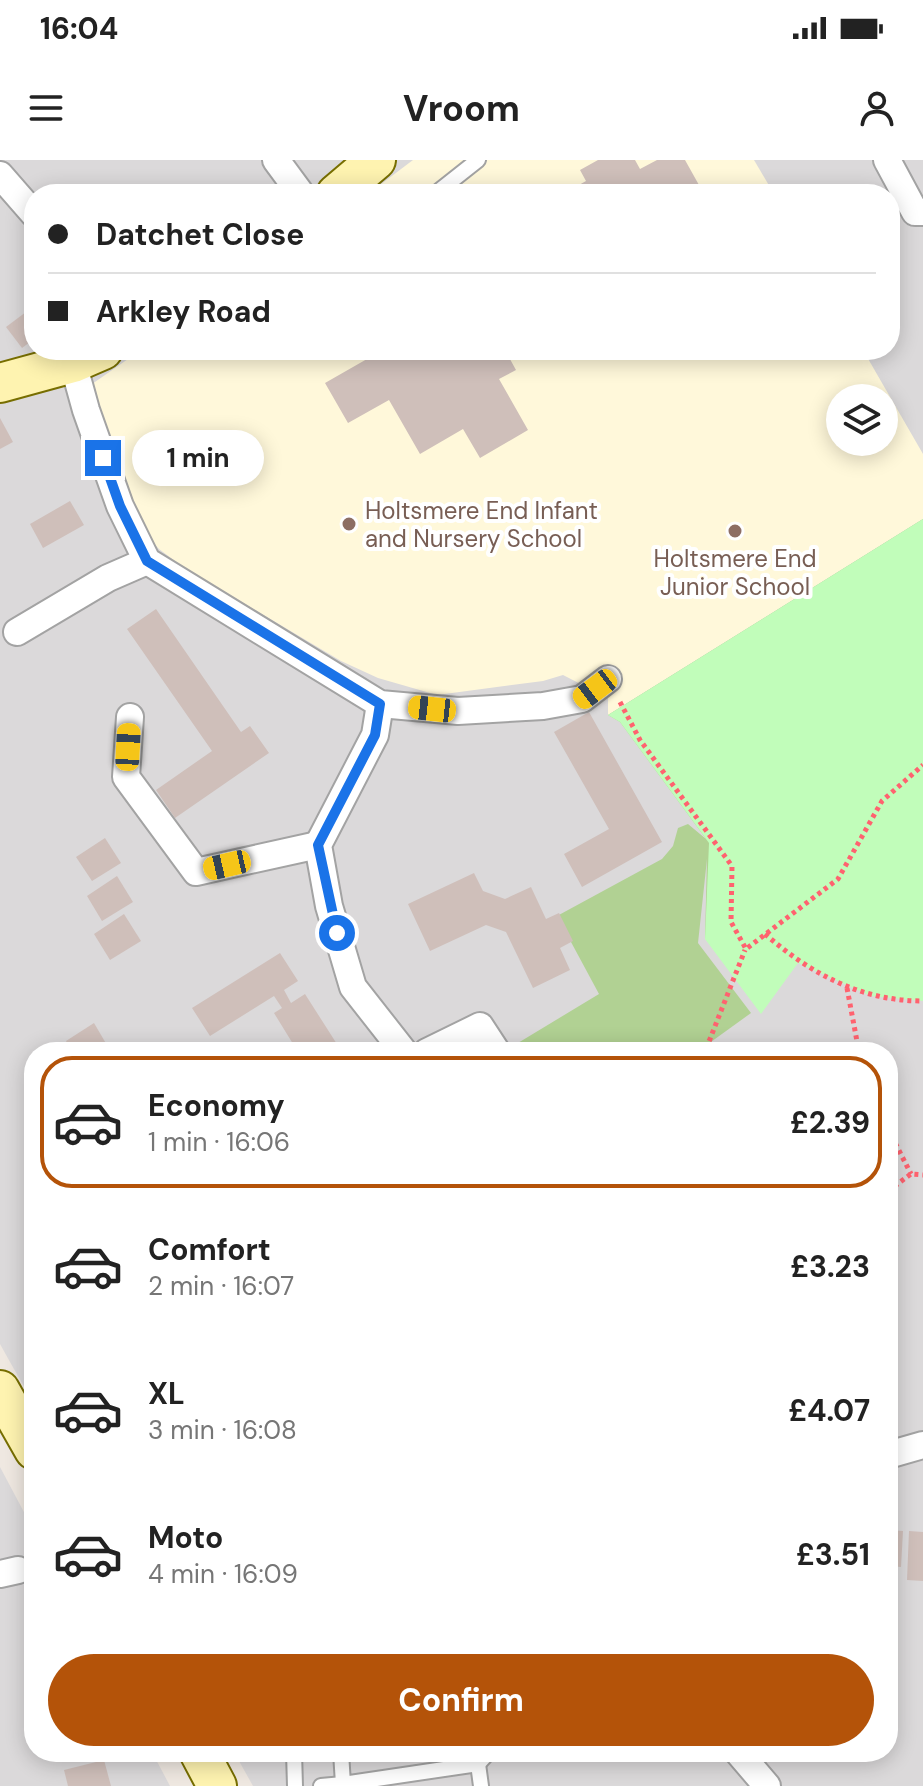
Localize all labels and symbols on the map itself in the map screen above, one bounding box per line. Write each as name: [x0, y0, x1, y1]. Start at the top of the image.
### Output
callout: 1 min: [131, 430, 263, 486]
route end: [85, 440, 121, 476]
place label: Holtsmere End Infant and Nursery School: [365, 495, 598, 554]
marker: Holtsmere End Infant and Nursery School: [340, 515, 358, 533]
marker: Holtsmere End Junior School: [726, 522, 744, 540]
place label: Holtsmere End Junior School: [653, 543, 817, 602]
car: [569, 665, 621, 713]
car: [407, 695, 457, 723]
car: [115, 722, 141, 772]
car: [201, 848, 253, 882]
route start: [319, 915, 355, 951]

